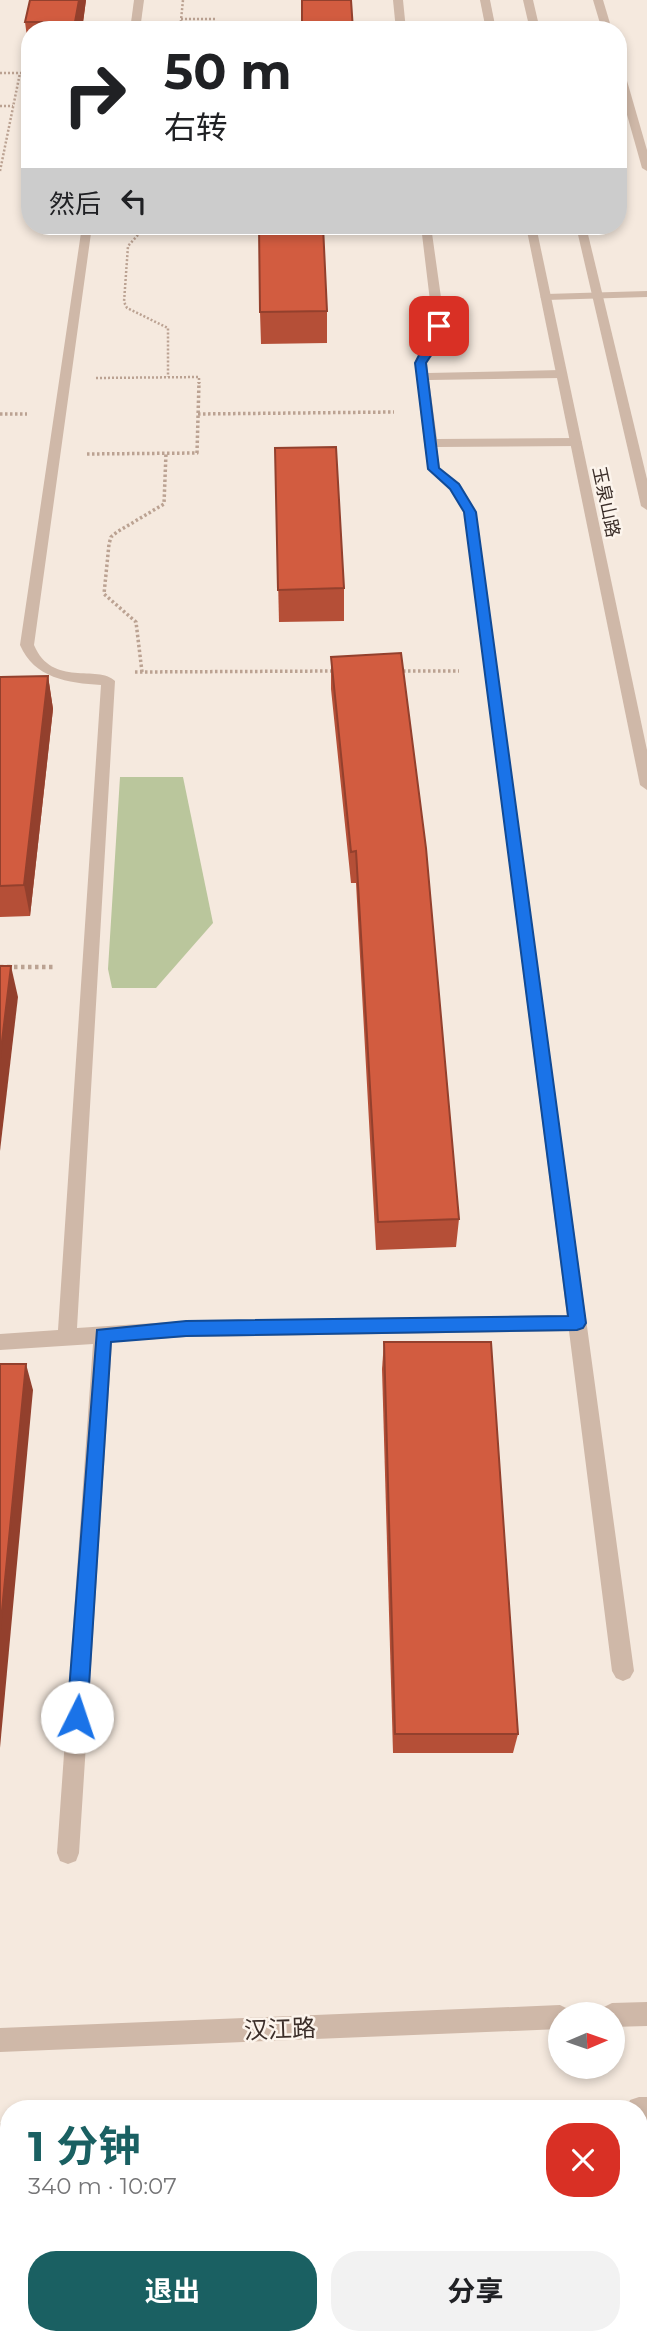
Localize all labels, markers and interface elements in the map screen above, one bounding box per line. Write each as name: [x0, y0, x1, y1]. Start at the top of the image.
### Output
text: 50 m: [164, 42, 292, 101]
icon: right: [49, 49, 140, 140]
text: 右转: [164, 108, 228, 147]
icon: left: [115, 182, 153, 220]
text: 然后: [49, 188, 101, 220]
pin: [409, 296, 469, 356]
icon: arrive: [420, 307, 458, 345]
street label: 玉泉山路: [588, 464, 624, 540]
position arrow: [40, 1680, 114, 1754]
north arrow: [548, 2002, 625, 2079]
map controls: [548, 2002, 625, 2079]
street label: 汉江路: [244, 2013, 316, 2045]
text: 1 分钟: [28, 2120, 140, 2172]
button: close: [546, 2123, 620, 2197]
text: 340 m · 10:07: [28, 2172, 177, 2200]
button: 退出: [28, 2251, 317, 2331]
button: 分享: [331, 2251, 620, 2331]

